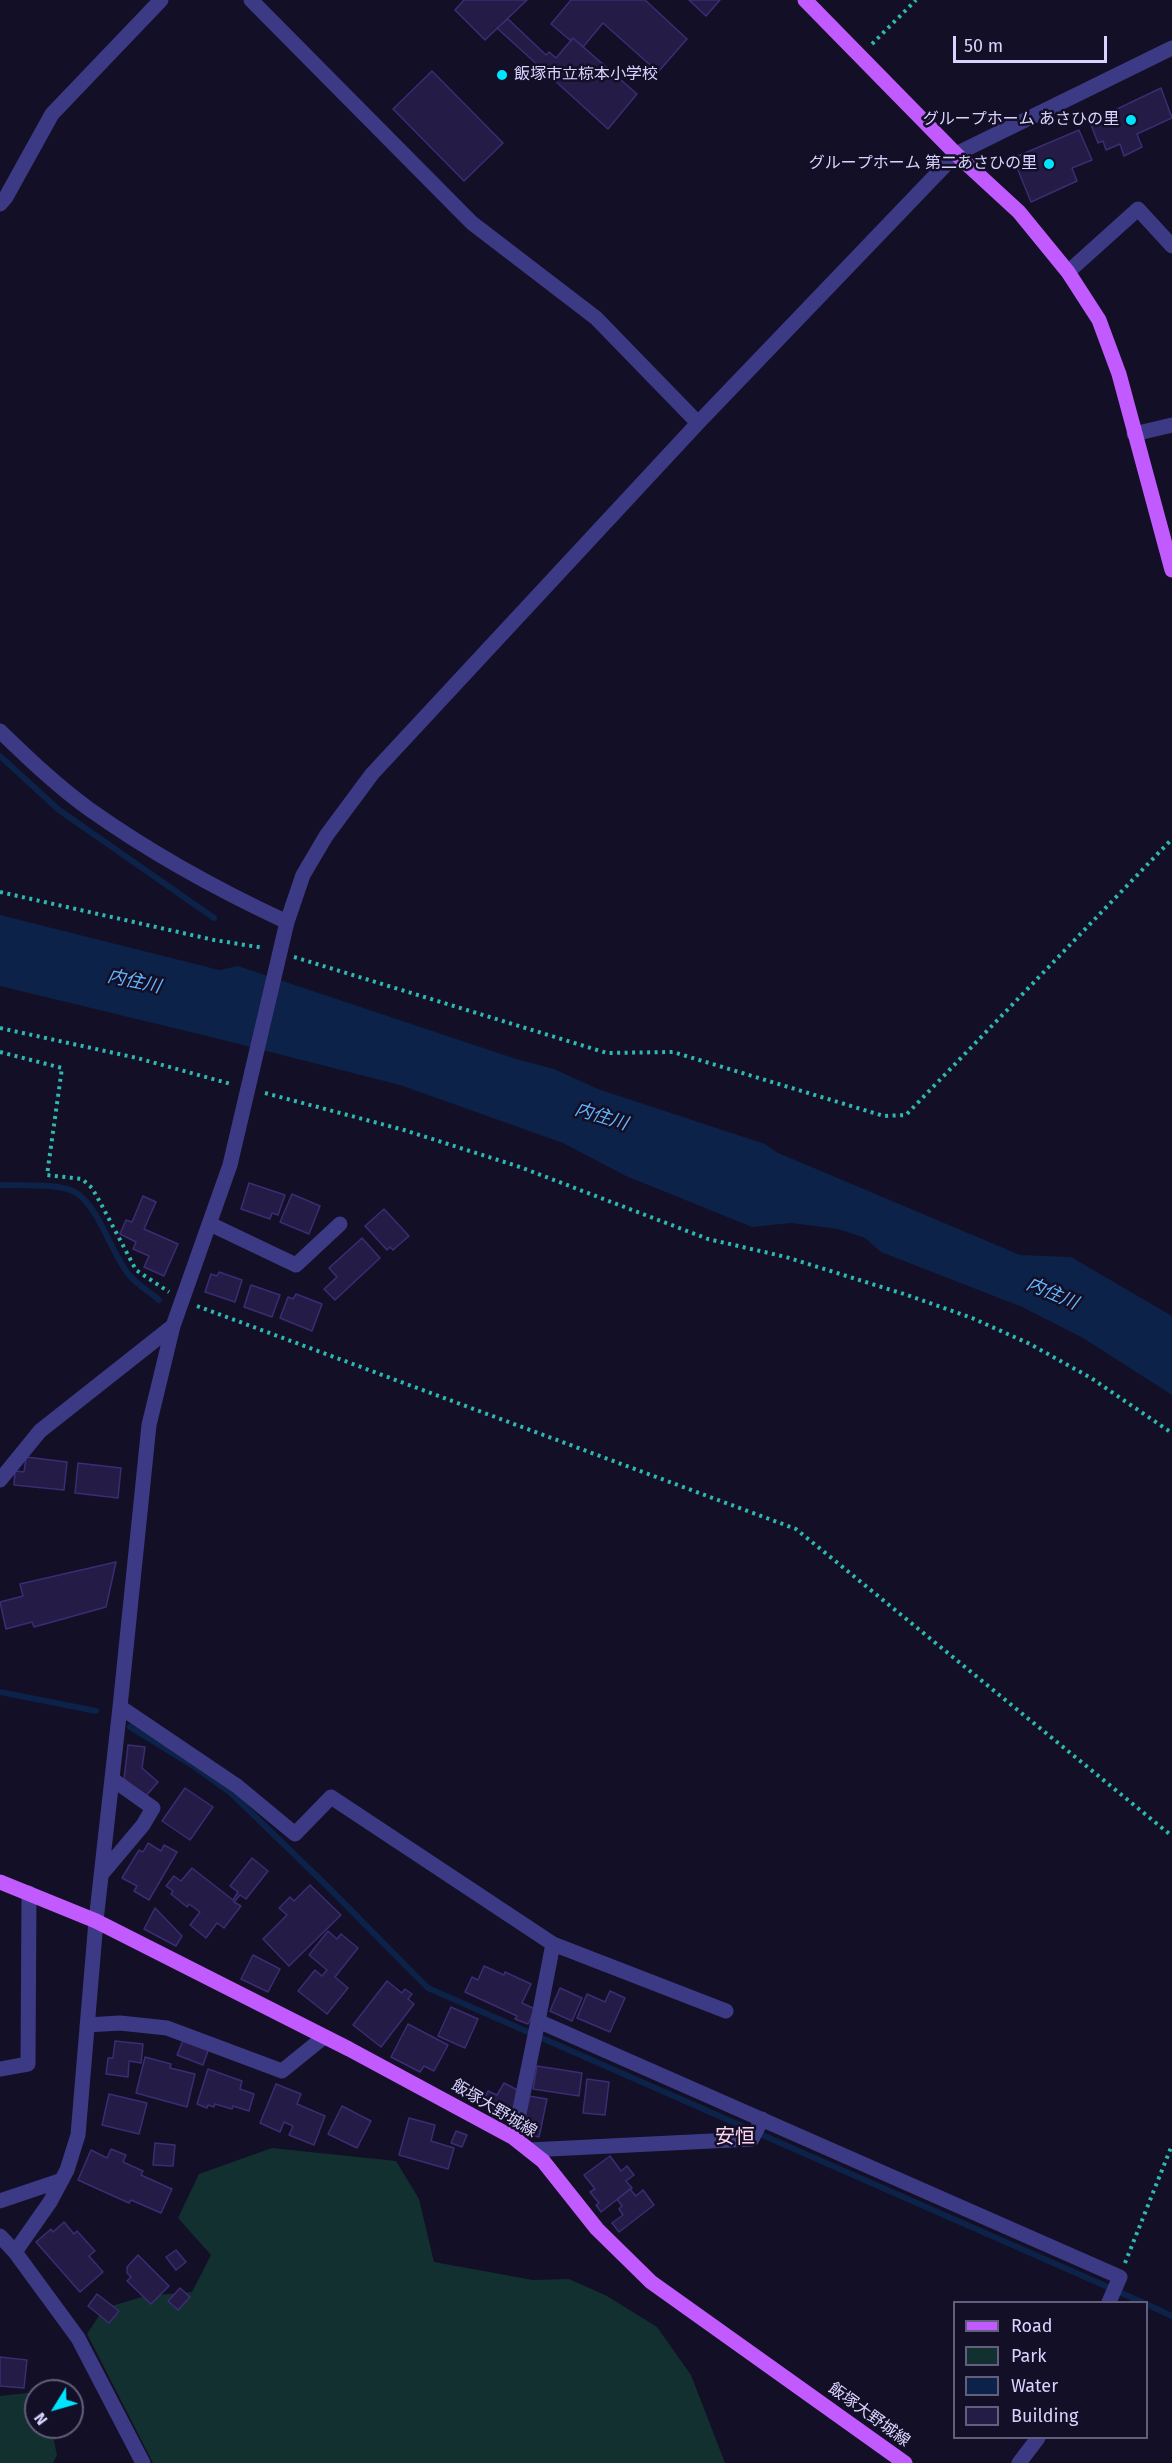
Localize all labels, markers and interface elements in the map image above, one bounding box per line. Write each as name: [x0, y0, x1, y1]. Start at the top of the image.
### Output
scale bar: [956, 24, 1110, 62]
text: 50 m: [964, 35, 1003, 57]
place label: 飯塚市立椋本小学校: [514, 65, 658, 85]
marker: 飯塚市立椋本小学校: [495, 68, 509, 82]
place label: グループホーム あさひの里: [923, 110, 1119, 130]
marker: グループホーム あさひの里: [1124, 113, 1138, 127]
place label: グループホーム 第二あさひの里: [809, 154, 1037, 174]
marker: グループホーム 第二あさひの里: [1042, 157, 1056, 171]
water label: 内住川: [105, 966, 163, 998]
water label: 内住川: [572, 1099, 630, 1135]
water label: 内住川: [1023, 1274, 1081, 1314]
street label: 飯塚大野城線: [448, 2076, 540, 2142]
district label: 安恒: [715, 2125, 755, 2149]
legend: [953, 2301, 1148, 2439]
text: Road: [1011, 2315, 1053, 2337]
text: Park: [1011, 2345, 1046, 2367]
text: Water: [1011, 2375, 1058, 2397]
north arrow: [24, 2379, 84, 2439]
street label: 飯塚大野城線: [825, 2379, 913, 2451]
text: Building: [1011, 2405, 1078, 2427]
text: N: [30, 2409, 52, 2429]

